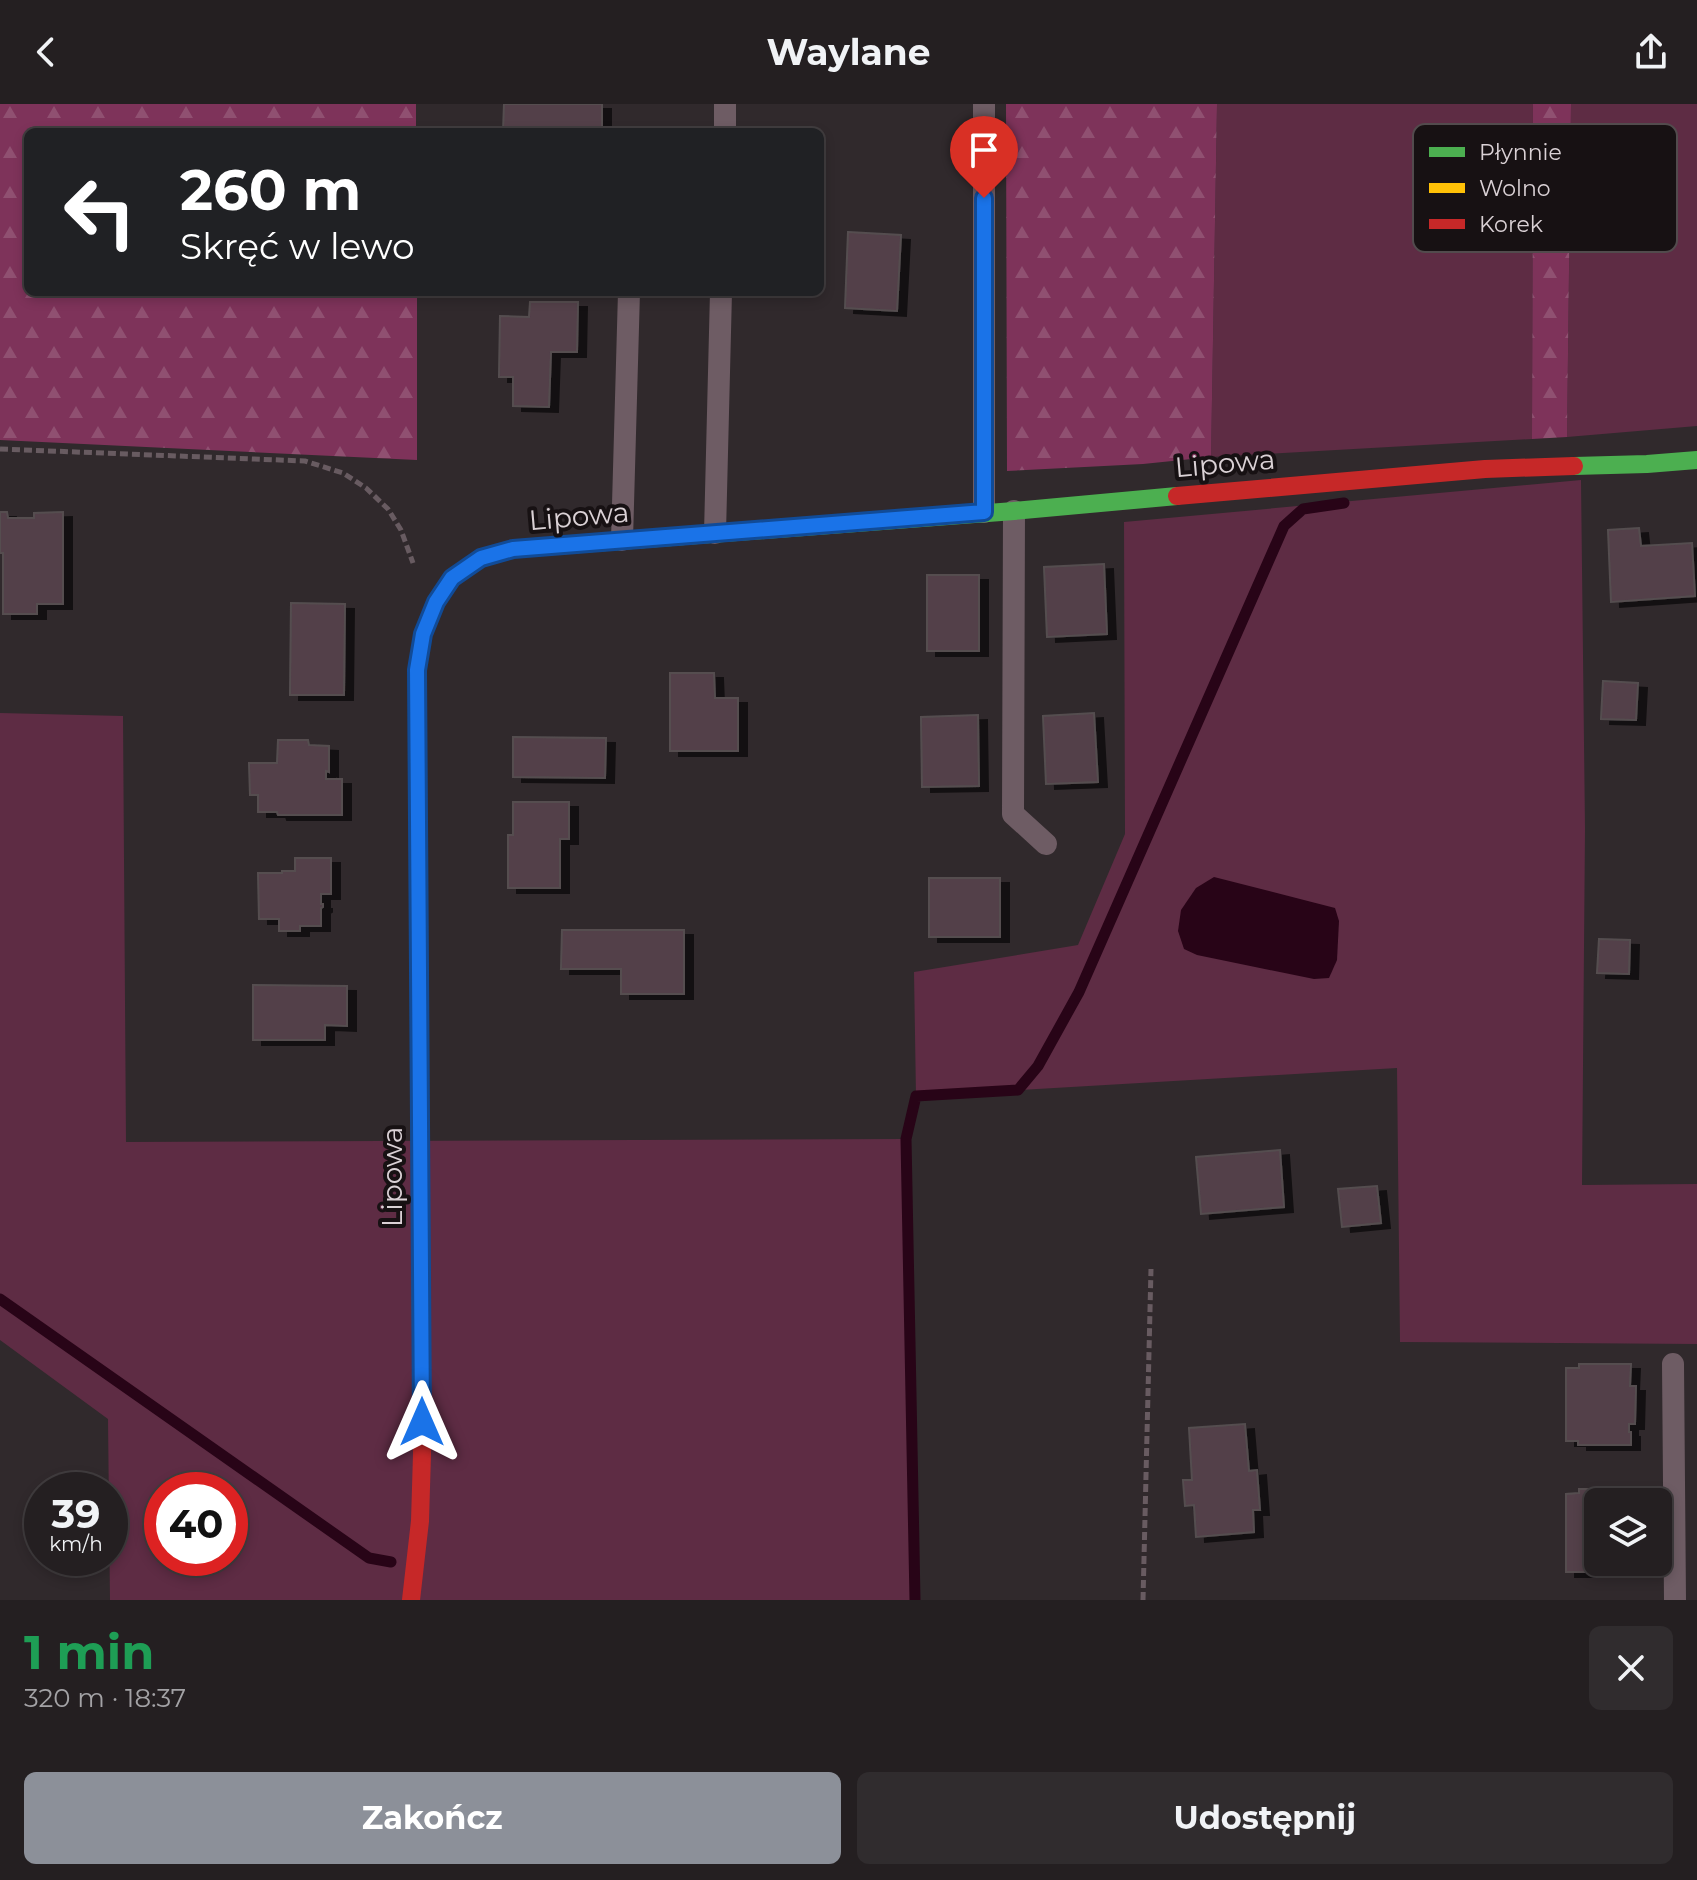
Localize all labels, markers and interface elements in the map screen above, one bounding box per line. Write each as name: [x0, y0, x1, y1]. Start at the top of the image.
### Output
icon: back: [24, 30, 68, 74]
text: Waylane: [766, 30, 931, 74]
icon: share: [1629, 30, 1673, 74]
pin: [950, 116, 1018, 198]
legend: [1413, 124, 1677, 252]
icon: arrive: [962, 128, 1006, 172]
text: Płynnie: [1479, 139, 1562, 166]
text: 260 m: [180, 156, 361, 224]
icon: left: [48, 160, 152, 264]
text: Wolno: [1479, 175, 1551, 202]
text: Korek: [1479, 211, 1544, 238]
text: Skręć w lewo: [180, 224, 415, 268]
street label: Lipowa: [1173, 442, 1277, 484]
street label: Lipowa: [527, 495, 631, 537]
street label: Lipowa: [375, 1127, 409, 1227]
position arrow: [380, 1380, 464, 1464]
speed limit sign: 40: [144, 1472, 248, 1576]
map controls: [1584, 1488, 1672, 1576]
button: layers: [1584, 1488, 1672, 1576]
text: 39: [51, 1489, 101, 1538]
text: km/h: [49, 1532, 103, 1556]
text: 1 min: [24, 1623, 154, 1681]
button: close: [1589, 1626, 1673, 1710]
text: 320 m · 18:37: [24, 1682, 186, 1714]
button: Zakończ: [24, 1772, 841, 1864]
button: Udostępnij: [857, 1772, 1673, 1864]

